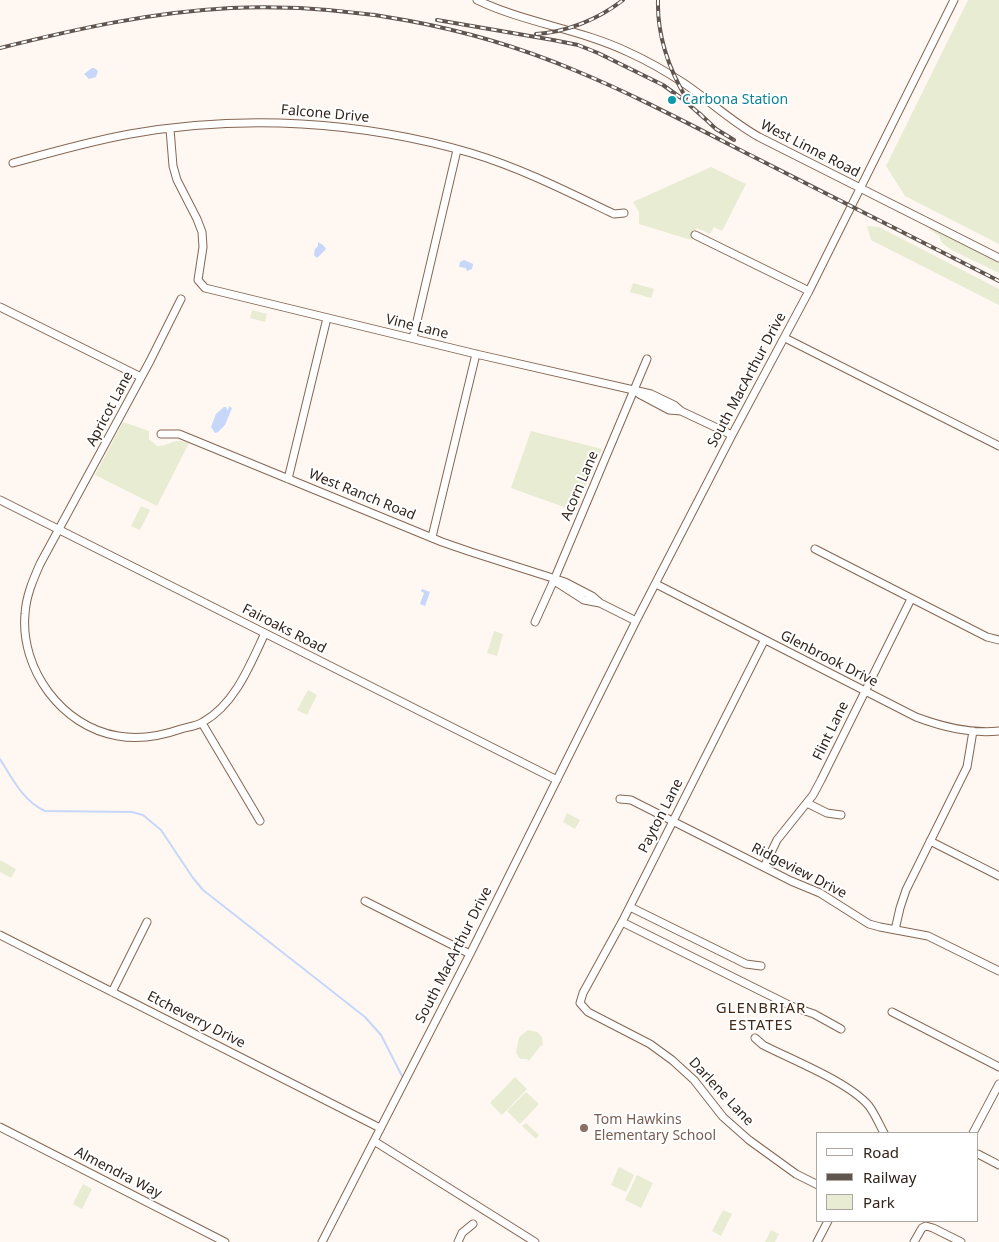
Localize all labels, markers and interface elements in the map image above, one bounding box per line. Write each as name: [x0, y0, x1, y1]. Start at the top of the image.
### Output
place label: Carbona Station: [682, 92, 788, 108]
marker: Carbona Station: [666, 94, 678, 106]
street label: Falcone Drive: [280, 102, 370, 126]
street label: West Linne Road: [757, 117, 863, 181]
street label: South MacArthur Drive: [704, 310, 790, 450]
street label: Vine Lane: [384, 311, 450, 343]
street label: Apricot Lane: [83, 369, 137, 449]
street label: Acorn Lane: [558, 449, 602, 523]
street label: West Ranch Road: [306, 466, 418, 524]
street label: Fairoaks Road: [239, 601, 329, 657]
street label: Glenbrook Drive: [777, 627, 881, 691]
street label: Flint Lane: [810, 699, 852, 763]
street label: Payton Lane: [635, 776, 687, 856]
street label: Ridgeview Drive: [749, 840, 849, 902]
street label: South MacArthur Drive: [412, 884, 496, 1026]
street label: Etcheverry Drive: [144, 988, 248, 1052]
district label: GLENBRIAR ESTATES: [715, 1000, 807, 1035]
street label: Darlene Lane: [685, 1054, 757, 1130]
place label: Tom Hawkins Elementary School: [594, 1112, 716, 1144]
marker: Tom Hawkins Elementary School: [578, 1122, 590, 1134]
legend: [816, 1132, 979, 1222]
text: Road: [863, 1142, 899, 1162]
street label: Almendra Way: [72, 1144, 164, 1202]
text: Railway: [863, 1167, 916, 1187]
text: Park: [863, 1192, 895, 1212]

